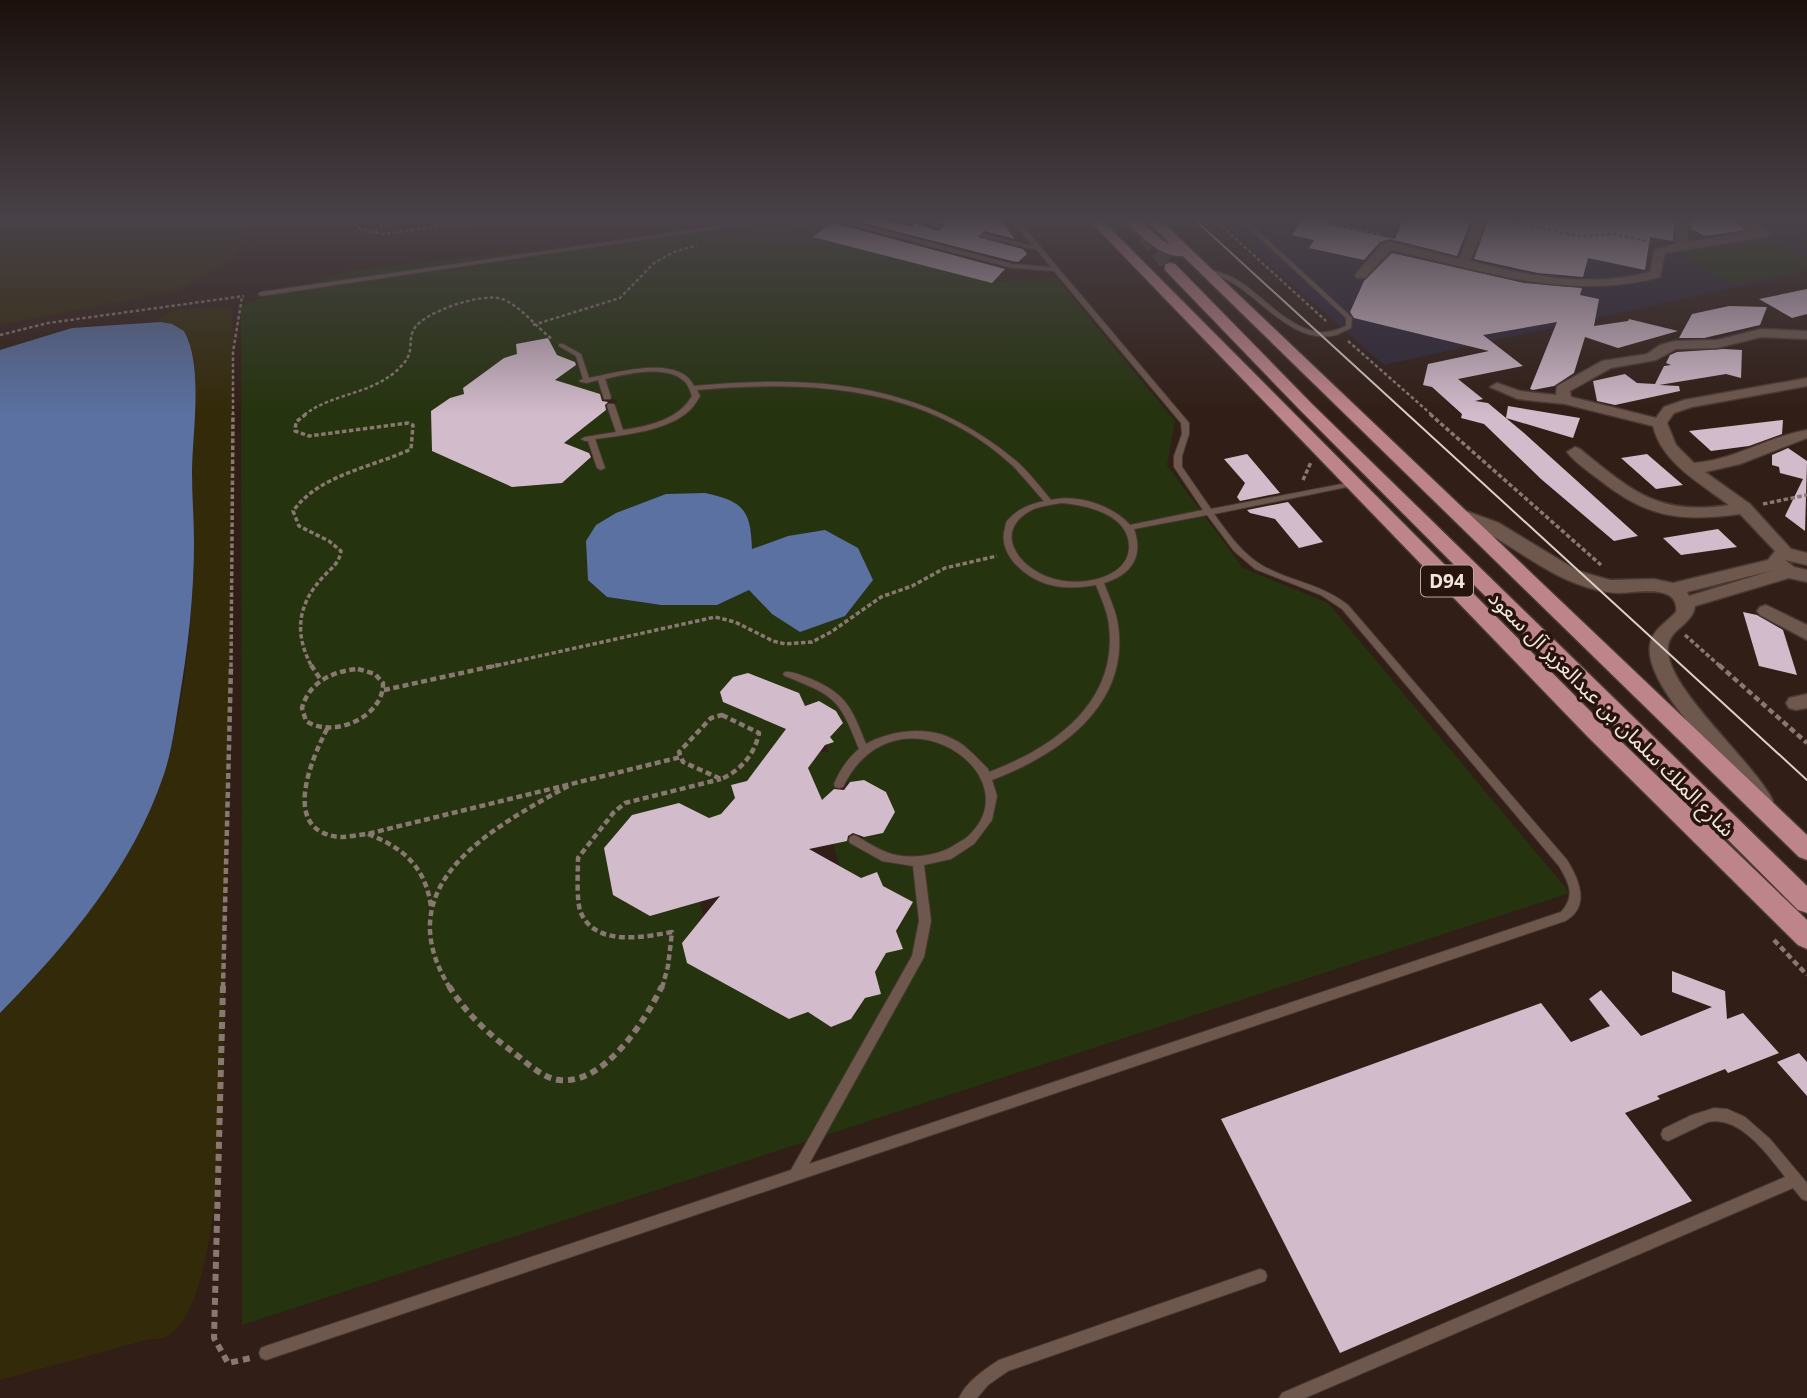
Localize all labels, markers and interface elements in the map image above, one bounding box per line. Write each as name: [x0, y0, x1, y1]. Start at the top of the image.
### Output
road number: D94: [1421, 566, 1473, 596]
street label: شارع الملك سلمان بن عبدالعزيز آل سعود: [1481, 584, 1741, 844]

